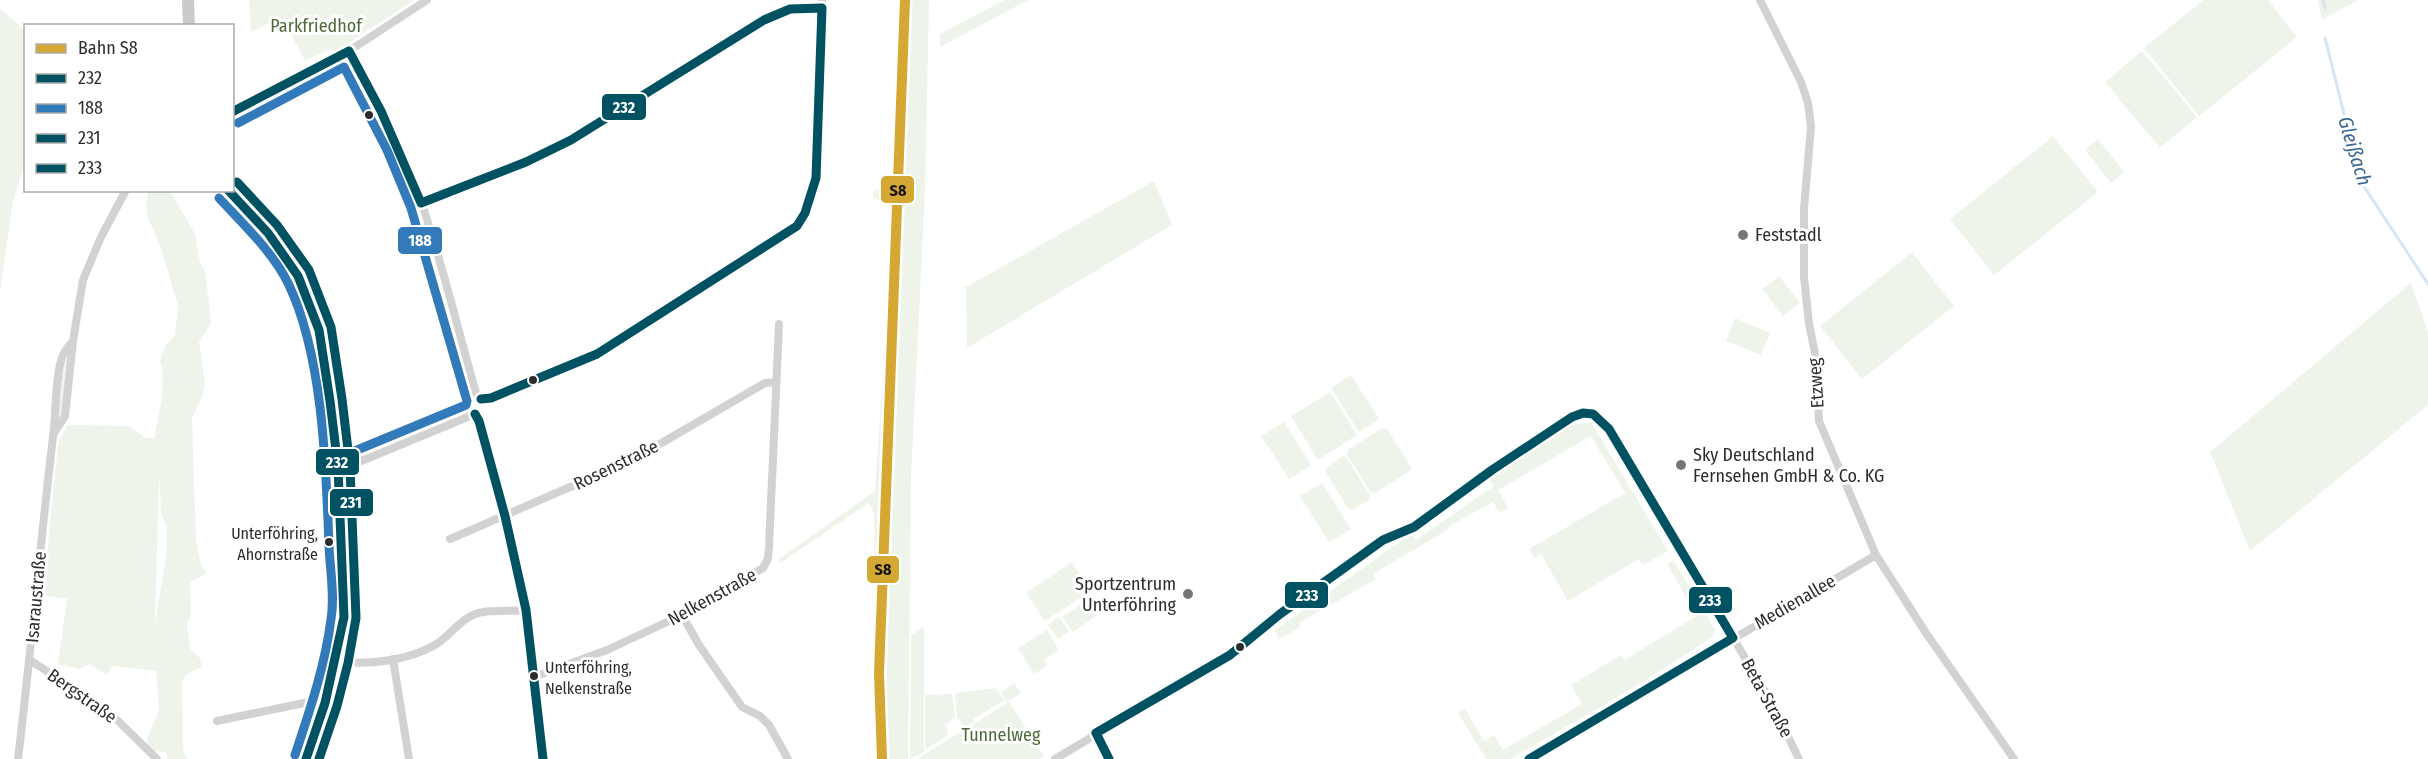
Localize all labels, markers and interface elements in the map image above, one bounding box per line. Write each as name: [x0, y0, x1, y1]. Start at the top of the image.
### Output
park label: Parkfriedhof: [270, 15, 363, 37]
legend: [24, 24, 234, 192]
text: Bahn S8: [78, 37, 138, 59]
text: 232: [78, 67, 102, 89]
line badge: 232: [601, 93, 647, 121]
text: 188: [78, 97, 103, 119]
text: 232: [612, 98, 636, 117]
unlabelled marker: [363, 109, 375, 121]
water label: Gleißach: [2333, 114, 2377, 188]
text: 231: [78, 127, 101, 149]
text: 233: [78, 157, 102, 179]
line badge: S8: [880, 175, 915, 204]
text: S8: [890, 181, 907, 200]
place label: Feststadl: [1755, 224, 1822, 246]
line badge: 188: [397, 226, 443, 255]
marker: Feststadl: [1736, 228, 1750, 242]
text: 188: [408, 231, 432, 250]
street label: Etzweg: [1803, 357, 1829, 409]
unlabelled marker: [527, 374, 539, 386]
street label: Rosenstraße: [570, 435, 662, 495]
place label: Sky Deutschland Fernsehen GmbH & Co. KG: [1693, 444, 1884, 487]
line badge: 232: [315, 448, 360, 476]
text: 232: [325, 453, 349, 472]
marker: Sky Deutschland Fernsehen GmbH & Co. KG: [1674, 458, 1688, 472]
line badge: 231: [329, 488, 374, 517]
text: 231: [339, 493, 362, 512]
place label: Unterföhring, Ahornstraße: [231, 524, 318, 564]
marker: Unterföhring, Ahornstraße: [323, 536, 335, 548]
street label: Isaraustraße: [21, 550, 51, 644]
line badge: S8: [866, 555, 900, 584]
text: S8: [875, 560, 892, 579]
street label: Nelkenstraße: [664, 564, 760, 630]
street label: Medienallee: [1750, 570, 1840, 634]
place label: Sportzentrum Unterföhring: [1075, 573, 1177, 616]
line badge: 233: [1284, 581, 1329, 609]
text: 233: [1295, 586, 1319, 605]
line badge: 233: [1688, 586, 1733, 614]
marker: Sportzentrum Unterföhring: [1181, 587, 1195, 601]
text: 233: [1698, 591, 1722, 610]
unlabelled marker: [1234, 641, 1246, 653]
street label: Beta-Straße: [1736, 655, 1798, 741]
place label: Unterföhring, Nelkenstraße: [545, 658, 632, 698]
street label: Bergstraße: [43, 664, 121, 728]
marker: Unterföhring, Nelkenstraße: [528, 670, 540, 682]
park label: Tunnelweg: [962, 724, 1041, 746]

